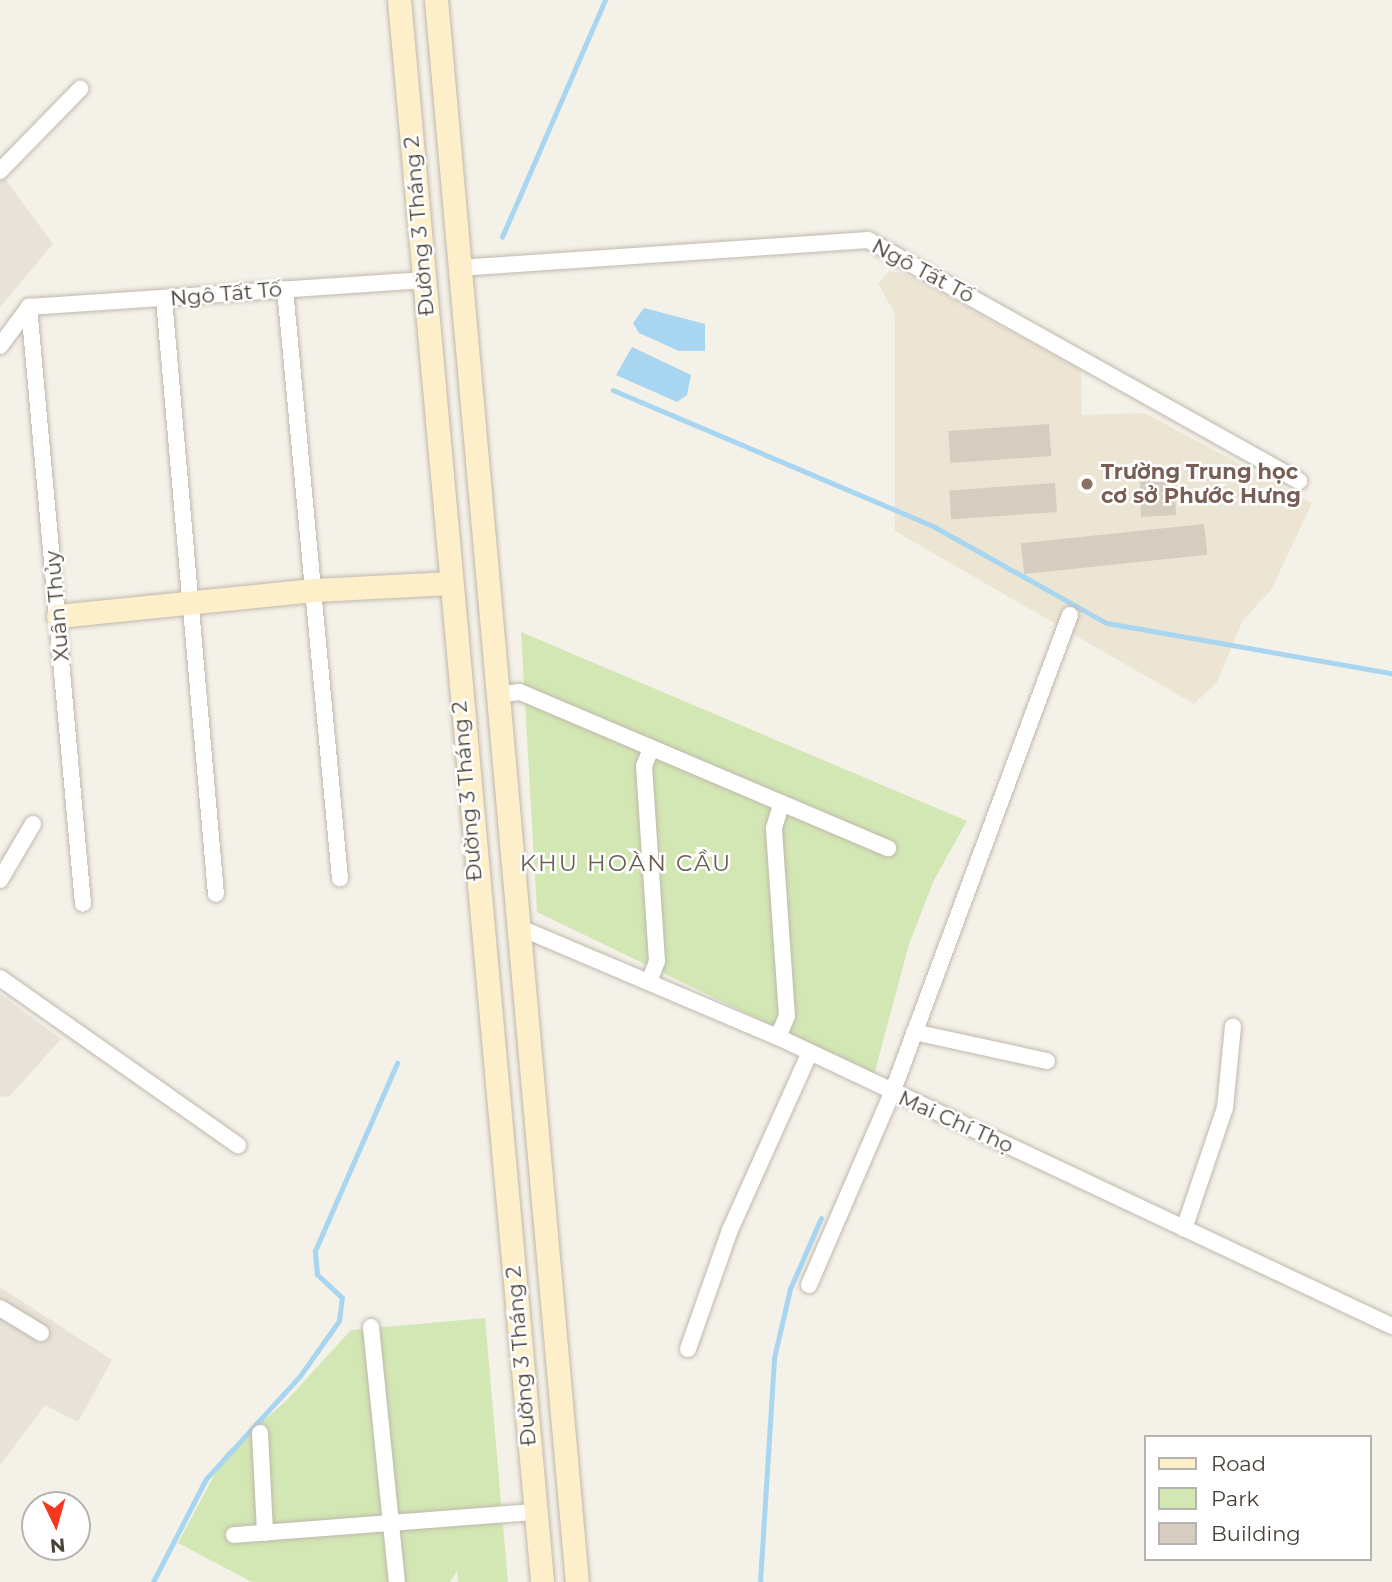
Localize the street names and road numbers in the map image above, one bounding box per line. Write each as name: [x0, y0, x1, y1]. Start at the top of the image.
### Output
street label: Đường 3 Tháng 2: [399, 135, 439, 317]
street label: Ngô Tất Tố: [868, 234, 978, 308]
street label: Ngô Tất Tố: [169, 277, 283, 311]
street label: Xuân Thủy: [40, 550, 74, 662]
street label: Đường 3 Tháng 2: [447, 700, 487, 882]
street label: Mai Chí Thọ: [895, 1085, 1017, 1159]
street label: Đường 3 Tháng 2: [501, 1265, 541, 1447]

